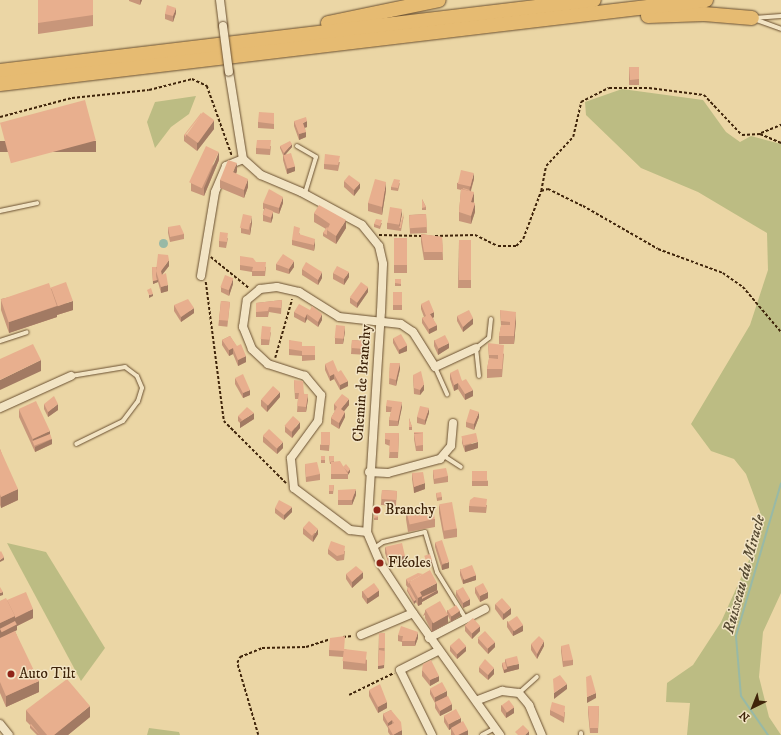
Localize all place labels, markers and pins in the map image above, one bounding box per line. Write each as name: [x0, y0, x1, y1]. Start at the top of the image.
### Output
place label: Branchy: [385, 501, 435, 519]
marker: Branchy: [372, 505, 382, 515]
place label: Fléoles: [388, 554, 431, 572]
marker: Fléoles: [375, 558, 385, 568]
place label: Auto Tilt: [19, 665, 76, 683]
marker: Auto Tilt: [6, 669, 16, 679]

